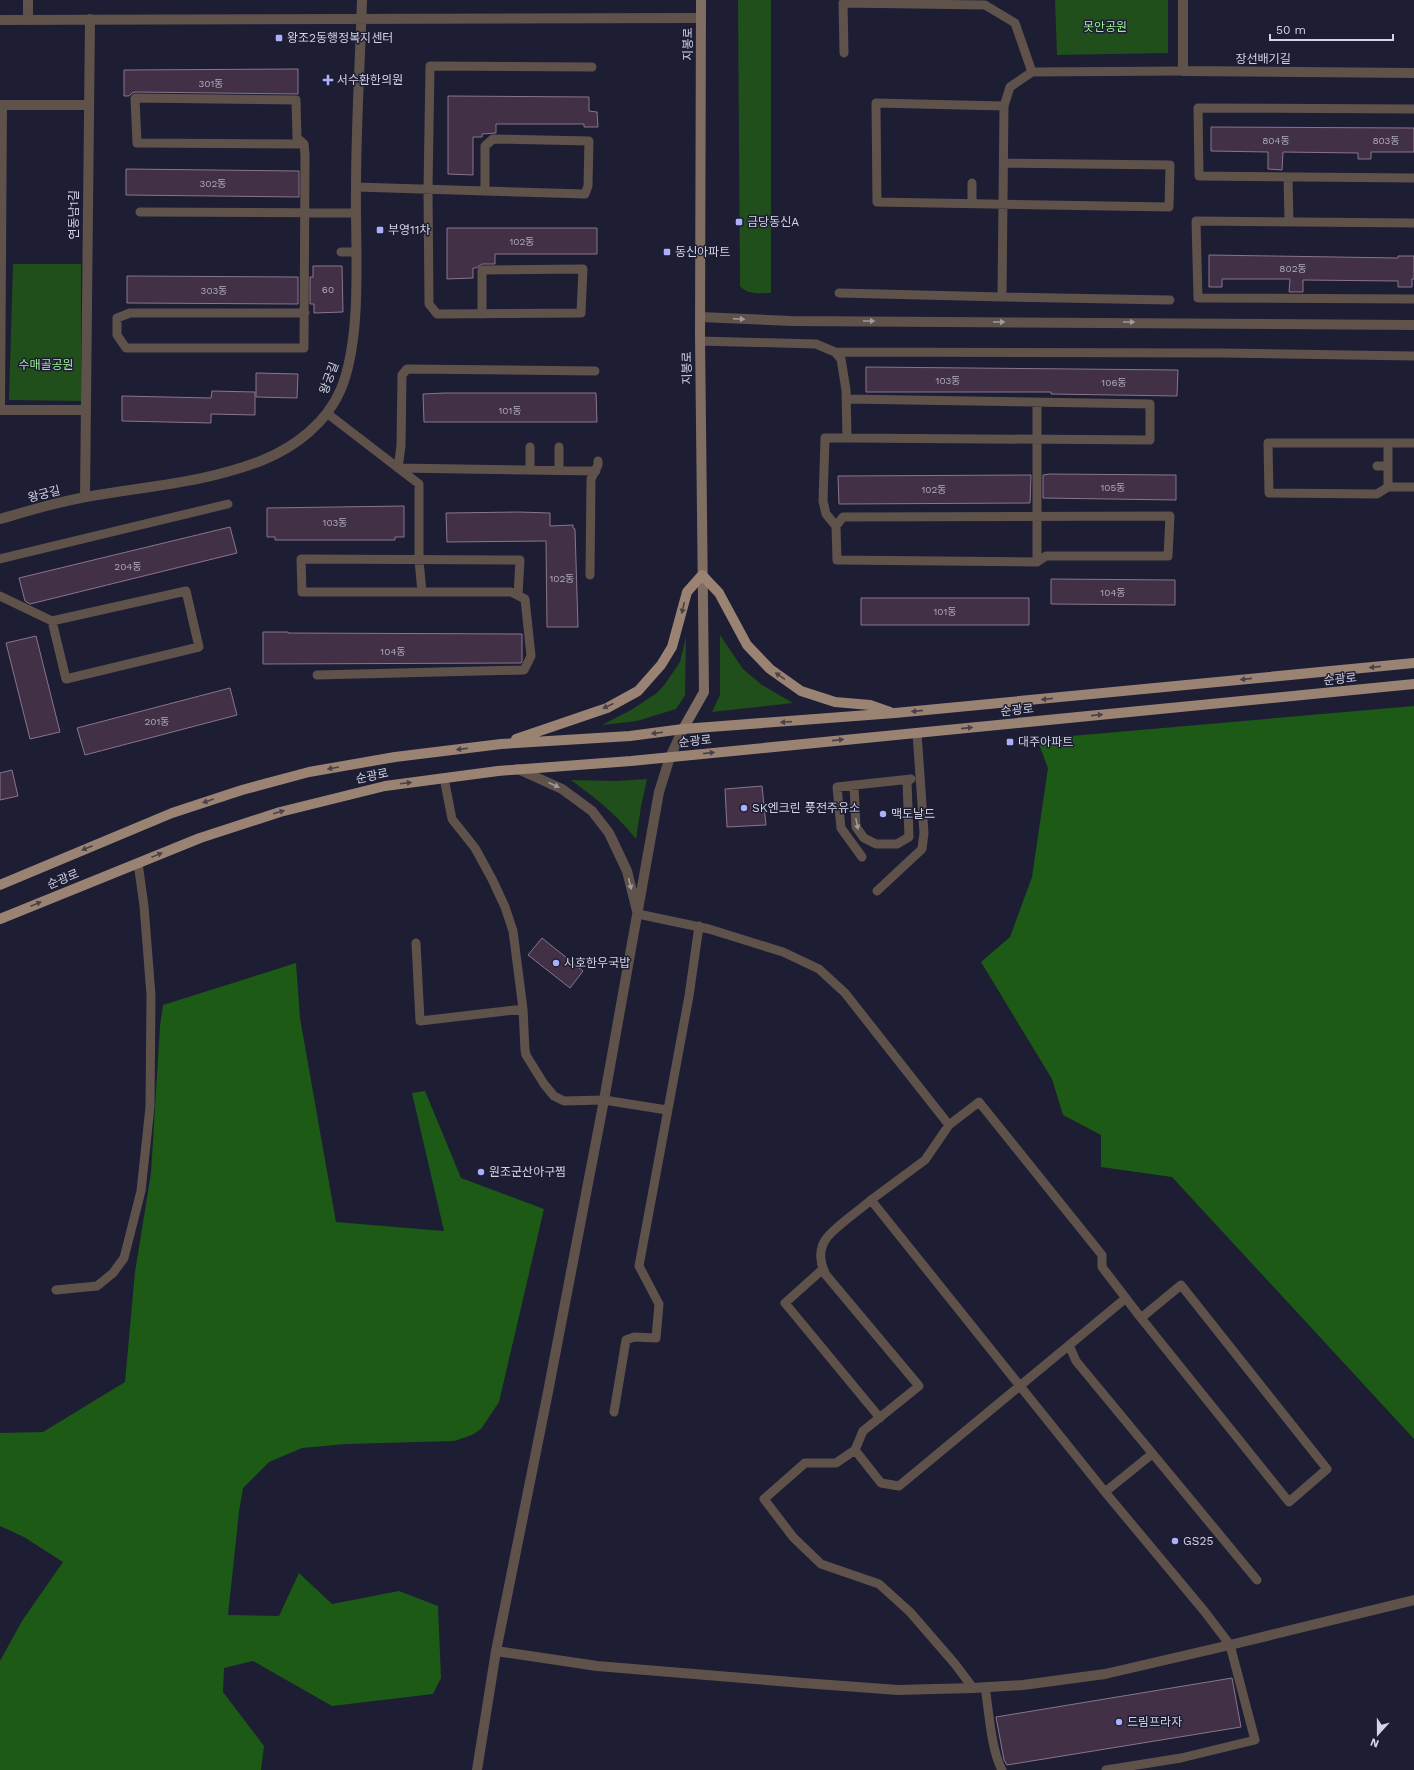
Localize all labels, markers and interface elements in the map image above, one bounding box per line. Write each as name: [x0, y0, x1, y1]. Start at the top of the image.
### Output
scale bar: [1270, 16, 1393, 42]
park label: 못안공원: [1083, 20, 1127, 34]
text: 50 m: [1276, 23, 1306, 37]
street label: 지봉로: [681, 27, 695, 61]
place label: 왕조2동행정복지센터: [287, 31, 393, 45]
marker: 왕조2동행정복지센터: [274, 33, 284, 43]
street label: 장선배기길: [1235, 52, 1291, 66]
place label: 서수환한의원: [337, 73, 403, 87]
marker: 서수환한의원: [322, 74, 334, 86]
house number: 301동: [198, 78, 224, 89]
house number: 804동: [1262, 135, 1290, 146]
house number: 803동: [1372, 135, 1400, 146]
house number: 302동: [199, 178, 227, 189]
street label: 연동남1길: [67, 191, 81, 239]
place label: 금당동신A: [747, 215, 799, 229]
marker: 금당동신A: [734, 217, 744, 227]
place label: 부영11차: [388, 223, 430, 237]
marker: 부영11차: [375, 225, 385, 235]
house number: 102동: [509, 236, 535, 247]
place label: 동신아파트: [675, 245, 730, 259]
marker: 동신아파트: [662, 247, 672, 257]
house number: 802동: [1279, 263, 1307, 274]
house number: 60: [322, 284, 334, 295]
house number: 303동: [201, 285, 227, 296]
one-way arrow: [733, 315, 745, 322]
one-way arrow: [863, 318, 876, 324]
one-way arrow: [993, 318, 1005, 325]
one-way arrow: [1123, 319, 1136, 325]
street label: 지봉로: [680, 351, 694, 385]
park label: 수매골공원: [18, 358, 74, 372]
street label: 왕궁길: [317, 360, 341, 396]
house number: 103동: [936, 375, 960, 386]
house number: 106동: [1101, 377, 1127, 388]
house number: 101동: [498, 405, 522, 416]
house number: 105동: [1100, 482, 1126, 493]
street label: 왕궁길: [26, 483, 62, 505]
house number: 102동: [921, 484, 947, 495]
house number: 103동: [323, 517, 347, 528]
house number: 204동: [114, 561, 142, 572]
house number: 102동: [549, 573, 575, 584]
house number: 104동: [1100, 587, 1126, 598]
one-way arrow: [680, 601, 686, 614]
house number: 101동: [933, 606, 957, 617]
house number: 104동: [380, 646, 406, 657]
one-way arrow: [1369, 664, 1381, 670]
street label: 순광로: [1323, 670, 1357, 688]
one-way arrow: [774, 672, 785, 680]
one-way arrow: [1240, 676, 1252, 683]
one-way arrow: [1041, 695, 1053, 702]
street label: 순광로: [1000, 701, 1034, 719]
one-way arrow: [603, 703, 614, 709]
one-way arrow: [911, 708, 923, 714]
one-way arrow: [1091, 712, 1103, 719]
house number: 201동: [144, 716, 170, 727]
one-way arrow: [780, 718, 792, 725]
one-way arrow: [961, 724, 973, 731]
one-way arrow: [651, 730, 663, 736]
street label: 순광로: [678, 732, 712, 750]
place label: 대주아파트: [1018, 735, 1073, 749]
one-way arrow: [832, 737, 844, 744]
marker: 대주아파트: [1005, 737, 1015, 747]
one-way arrow: [456, 746, 468, 752]
one-way arrow: [703, 750, 715, 756]
one-way arrow: [327, 765, 340, 771]
street label: 순광로: [354, 766, 390, 786]
one-way arrow: [400, 780, 412, 786]
one-way arrow: [548, 782, 559, 788]
one-way arrow: [202, 798, 214, 804]
place label: SK엔크린 풍전주유소: [752, 801, 860, 815]
marker: SK엔크린 풍전주유소: [739, 803, 749, 813]
place label: 맥도날드: [891, 807, 935, 821]
one-way arrow: [273, 809, 285, 815]
marker: 맥도날드: [878, 809, 888, 819]
one-way arrow: [854, 817, 860, 830]
one-way arrow: [81, 845, 93, 852]
one-way arrow: [151, 852, 162, 858]
street label: 순광로: [45, 866, 81, 892]
one-way arrow: [628, 878, 634, 891]
one-way arrow: [31, 901, 42, 907]
place label: 시호한우국밥: [564, 956, 630, 970]
marker: 시호한우국밥: [551, 958, 561, 968]
place label: 원조군산아구찜: [489, 1165, 566, 1179]
marker: 원조군산아구찜: [476, 1167, 486, 1177]
place label: GS25: [1183, 1534, 1213, 1548]
marker: GS25: [1170, 1536, 1180, 1546]
north arrow: [1358, 1714, 1398, 1754]
place label: 드림프라자: [1127, 1715, 1182, 1729]
marker: 드림프라자: [1114, 1717, 1124, 1727]
text: N: [1368, 1735, 1381, 1750]

